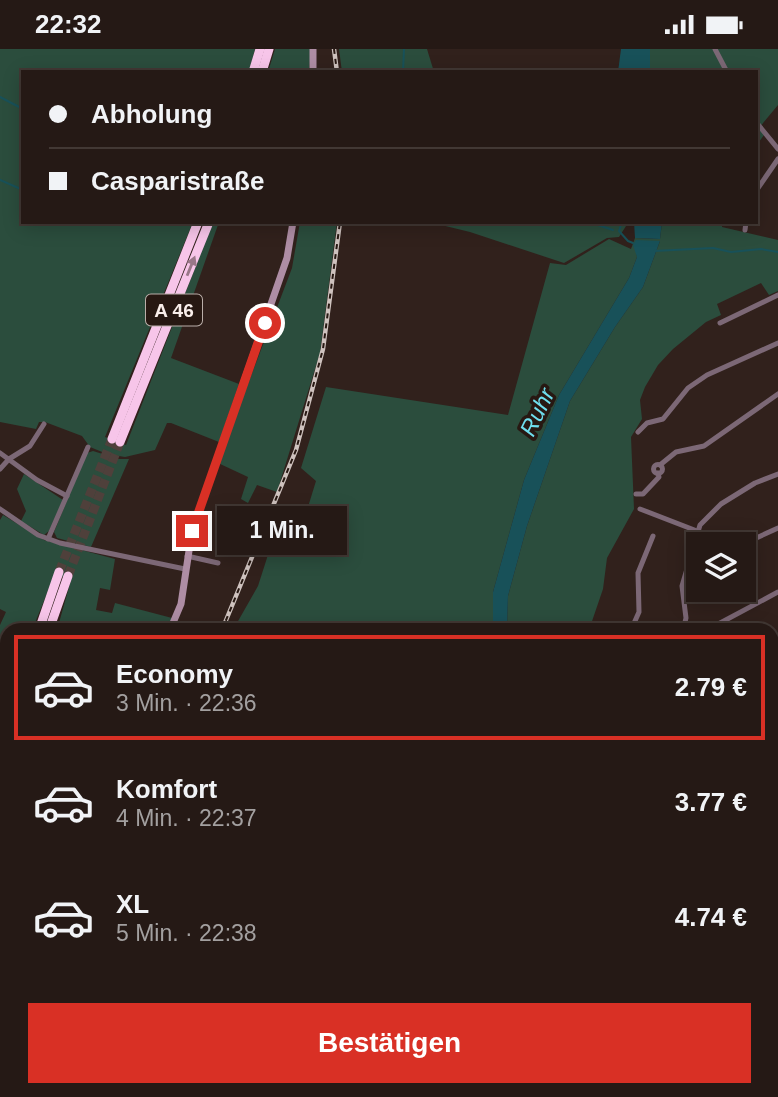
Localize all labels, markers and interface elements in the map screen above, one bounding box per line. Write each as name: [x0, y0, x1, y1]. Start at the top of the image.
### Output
text: 22:32: [35, 9, 102, 39]
text: Abholung: [91, 99, 212, 129]
text: Casparistraße: [91, 166, 264, 196]
one-way arrow: [186, 256, 197, 277]
road number: A 46: [146, 295, 202, 325]
route start: [249, 307, 281, 339]
water label: Ruhr: [514, 383, 560, 440]
callout: 1 Min.: [216, 507, 346, 555]
route end: [176, 515, 208, 547]
text: 1 Min.: [249, 517, 315, 543]
map controls: [686, 532, 756, 602]
button: layers: [686, 532, 756, 602]
icon: car: [32, 656, 95, 719]
text: Economy: [116, 659, 233, 689]
text: 2.79 €: [675, 672, 747, 702]
text: 3 Min. · 22:36: [116, 690, 257, 716]
icon: car: [32, 771, 95, 834]
text: Komfort: [116, 774, 217, 804]
text: 3.77 €: [675, 787, 747, 817]
text: 4 Min. · 22:37: [116, 805, 257, 831]
icon: car: [32, 886, 95, 949]
text: XL: [116, 889, 149, 919]
text: 4.74 €: [675, 902, 747, 932]
text: 5 Min. · 22:38: [116, 920, 257, 946]
button: Bestätigen: [28, 1003, 751, 1083]

